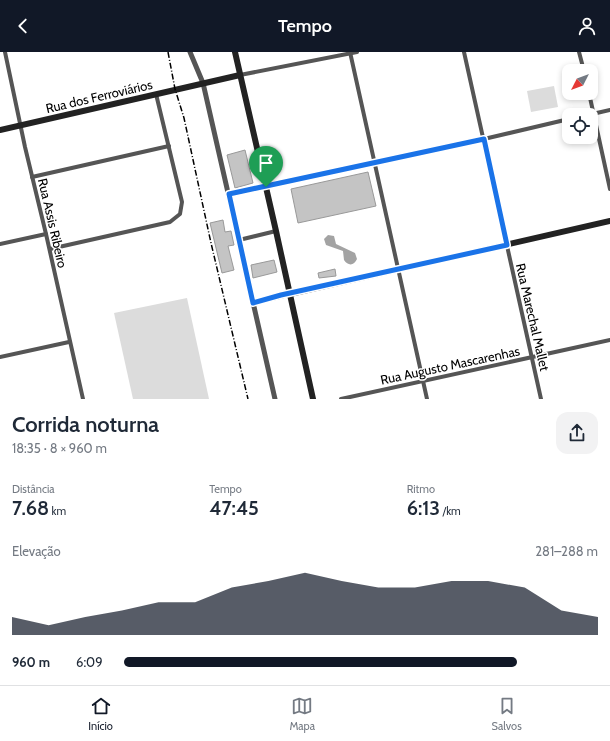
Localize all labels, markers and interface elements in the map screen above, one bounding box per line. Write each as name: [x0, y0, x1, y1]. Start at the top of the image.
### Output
icon: back: [12, 15, 34, 37]
text: Tempo: [278, 15, 332, 37]
icon: person: [576, 15, 598, 37]
north arrow: [562, 64, 598, 100]
map controls: [562, 64, 598, 144]
street label: Rua dos Ferroviários: [44, 76, 155, 116]
button: locate: [562, 108, 598, 144]
pin: [249, 146, 283, 187]
icon: arrive: [255, 152, 277, 174]
street label: Rua Assis Ribeiro: [35, 177, 71, 269]
street label: Rua Marechal Mallet: [513, 262, 553, 373]
street label: Rua Augusto Mascarenhas: [379, 342, 522, 388]
text: Corrida noturna: [12, 411, 159, 438]
button: share: [556, 412, 598, 454]
text: 18:35 · 8 × 960 m: [12, 440, 107, 456]
text: Distância: [12, 482, 55, 496]
text: Tempo: [209, 482, 242, 496]
text: Ritmo: [407, 482, 435, 496]
text: 7.68: [12, 496, 49, 520]
text: 47:45: [209, 496, 259, 520]
text: 6:13: [407, 496, 440, 520]
text: km: [49, 504, 66, 518]
text: /km: [440, 504, 461, 518]
text: Elevação: [12, 543, 61, 559]
text: 281–288 m: [535, 543, 598, 559]
text: 960 m: [12, 654, 50, 670]
text: 6:09: [76, 654, 103, 670]
tab: Início: [88, 695, 113, 733]
tab: Mapa: [289, 695, 315, 733]
tab: Salvos: [492, 695, 522, 733]

